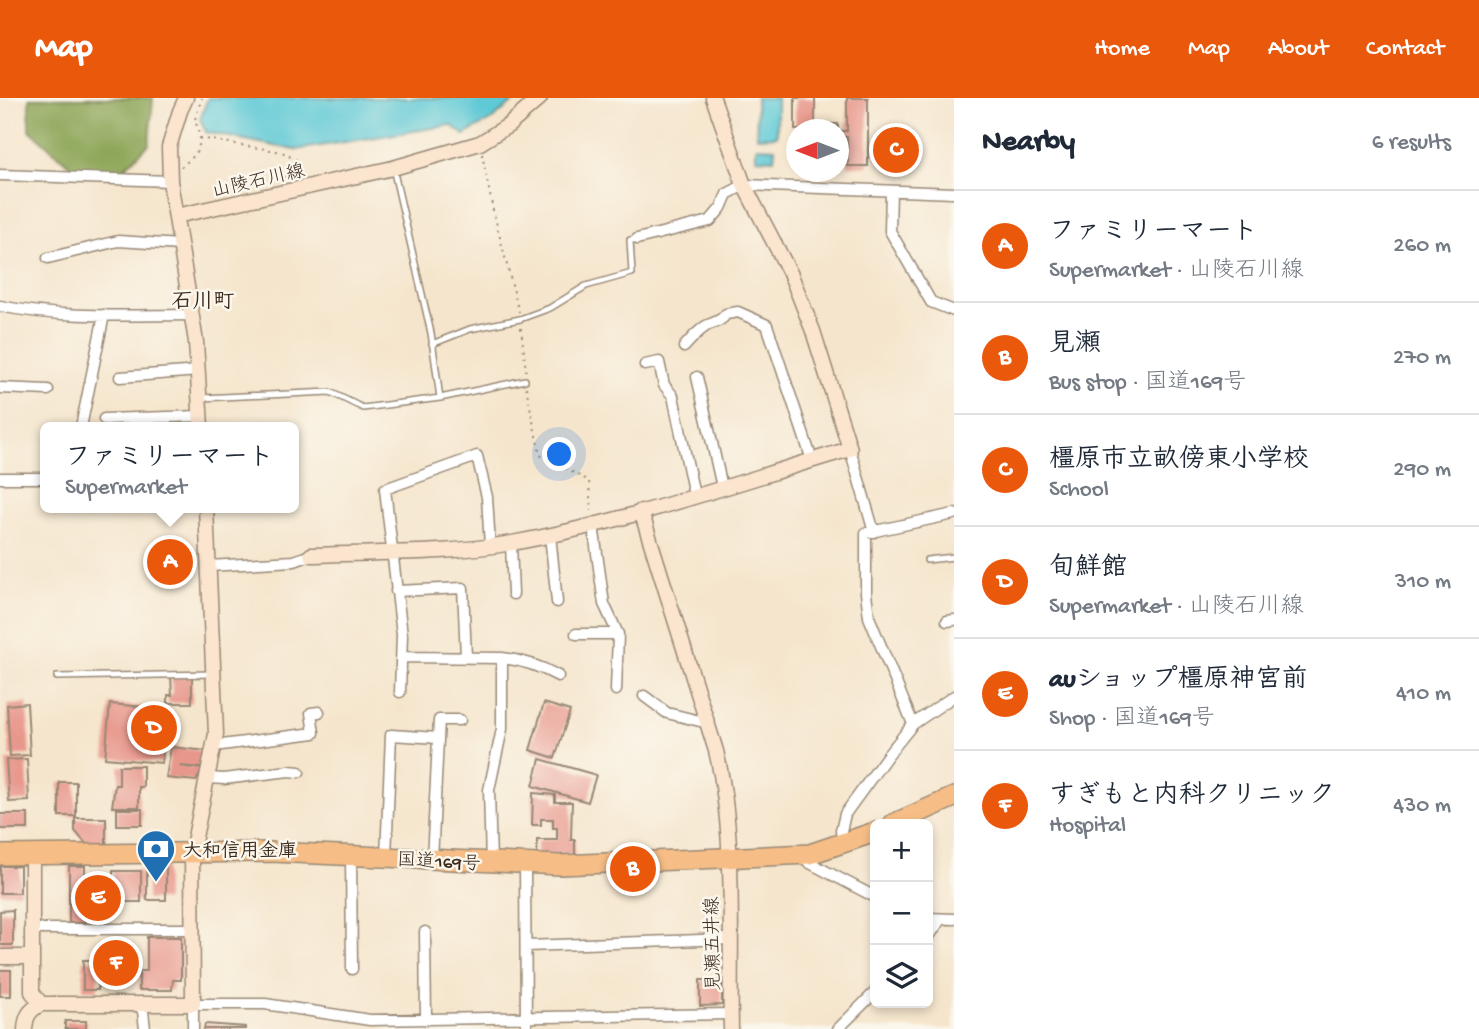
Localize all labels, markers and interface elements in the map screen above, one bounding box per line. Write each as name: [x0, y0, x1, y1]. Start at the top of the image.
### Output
text: Map: [35, 30, 92, 68]
text: Home: [1094, 35, 1150, 64]
text: Map: [1188, 35, 1230, 64]
text: About: [1268, 35, 1328, 64]
text: Contact: [1366, 35, 1444, 64]
north arrow: [786, 119, 849, 182]
pin: C: [873, 124, 919, 176]
text: Nearby: [982, 126, 1075, 161]
text: 6 results: [1372, 130, 1451, 157]
street label: 山陵石川線: [210, 160, 308, 204]
text: ファミリーマート: [1049, 218, 1258, 249]
text: A: [998, 233, 1012, 260]
text: 260 m: [1393, 233, 1451, 260]
text: Supermarket · 山陵石川線: [1049, 258, 1304, 285]
district label: 石川町: [172, 290, 235, 316]
text: 見瀬: [1049, 330, 1101, 361]
text: B: [999, 345, 1011, 372]
text: 270 m: [1393, 345, 1451, 372]
text: Bus stop · 国道169号: [1049, 370, 1246, 397]
popup: [40, 422, 299, 513]
your location: [542, 437, 576, 471]
text: ファミリーマート: [65, 444, 274, 475]
text: 橿原市立畝傍東小学校: [1049, 446, 1309, 477]
text: C: [999, 457, 1011, 484]
text: 290 m: [1393, 457, 1451, 484]
text: Supermarket: [65, 475, 187, 502]
text: School: [1049, 477, 1109, 504]
pin: A: [147, 536, 193, 588]
text: 旬鮮館: [1049, 554, 1127, 585]
text: D: [998, 569, 1013, 596]
text: 310 m: [1395, 569, 1451, 596]
text: Supermarket · 山陵石川線: [1049, 594, 1304, 621]
text: auショップ橿原神宮前: [1049, 666, 1308, 697]
text: E: [998, 681, 1012, 708]
text: 410 m: [1396, 681, 1451, 708]
pin: D: [131, 702, 177, 754]
text: Shop · 国道169号: [1049, 706, 1215, 733]
text: すぎもと内科クリニック: [1049, 782, 1335, 813]
text: F: [999, 793, 1011, 820]
text: 430 m: [1393, 793, 1451, 820]
text: Hospital: [1049, 813, 1126, 840]
map controls: [870, 819, 933, 1008]
button: +: [870, 819, 933, 882]
bank icon: 大和信用金庫: [135, 828, 177, 883]
place label: 大和信用金庫: [183, 840, 297, 864]
pin: B: [610, 843, 656, 895]
street label: 国道169号: [396, 849, 481, 877]
pin: E: [75, 872, 121, 924]
button: −: [870, 882, 933, 945]
street label: 見瀬五井線: [701, 896, 727, 992]
pin: F: [93, 937, 139, 989]
button: layers: [870, 945, 933, 1008]

